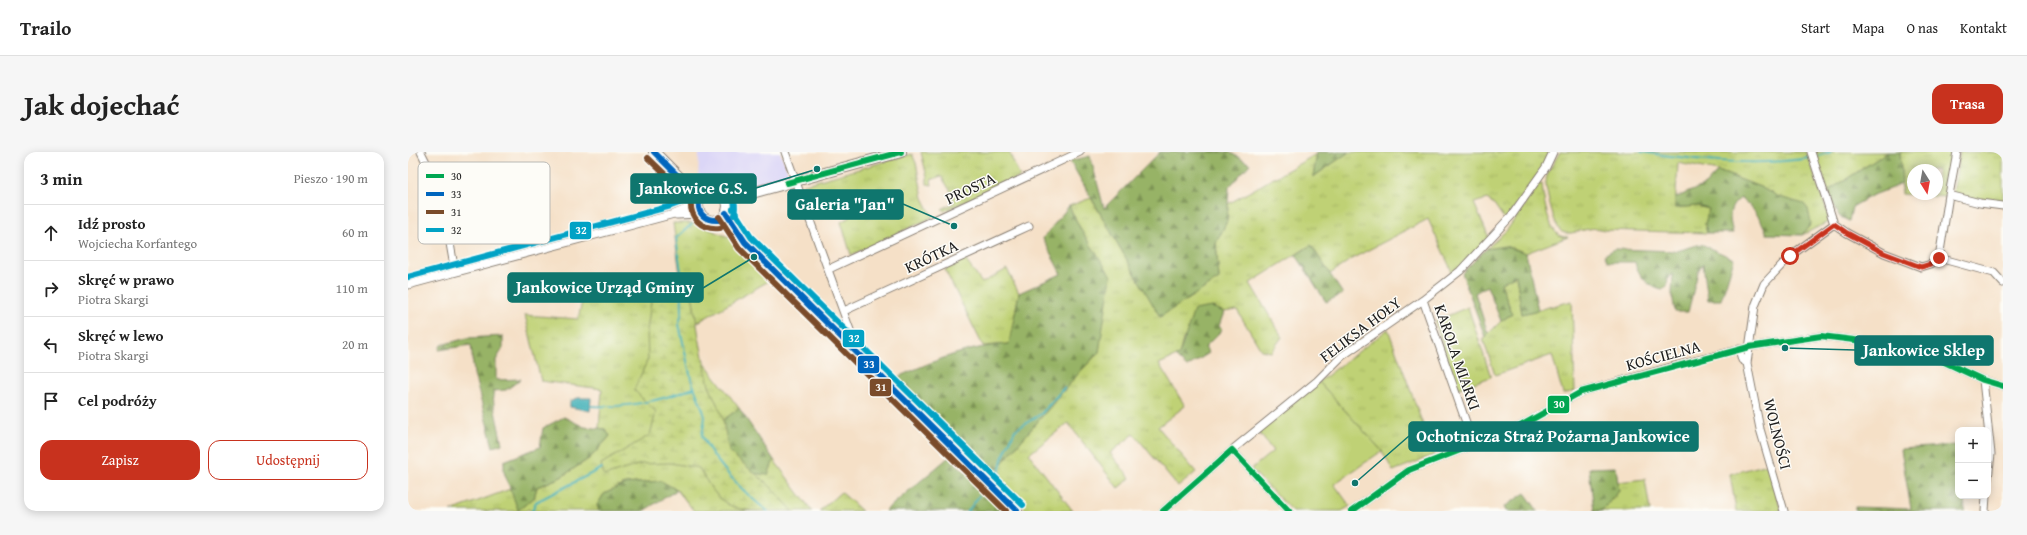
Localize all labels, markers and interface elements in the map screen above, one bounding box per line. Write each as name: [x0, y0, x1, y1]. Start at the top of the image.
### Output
text: Trailo: [20, 14, 71, 42]
text: Start: [1801, 18, 1830, 38]
text: Mapa: [1852, 18, 1884, 38]
text: O nas: [1906, 18, 1938, 38]
text: Kontakt: [1960, 18, 2007, 38]
text: Jak dojechać: [24, 84, 179, 125]
button: Trasa: [1932, 84, 2003, 124]
legend: [418, 162, 550, 244]
north arrow: [1907, 164, 1943, 200]
text: 3 min: [40, 166, 82, 191]
street label: PROSTA: [941, 166, 999, 210]
text: 30: [451, 168, 462, 184]
text: Pieszo · 190 m: [294, 169, 368, 188]
callout: Jankowice G.S.: [631, 174, 756, 203]
text: Jankowice G.S.: [635, 175, 748, 200]
text: 33: [451, 186, 462, 202]
callout: Galeria "Jan": [788, 190, 903, 219]
text: Galeria "Jan": [795, 191, 895, 216]
text: 31: [451, 204, 462, 220]
text: Idź prosto: [78, 213, 145, 234]
line badge: 32: [569, 221, 592, 240]
icon: ahead: [40, 222, 62, 244]
text: 32: [451, 222, 462, 238]
text: 32: [575, 222, 587, 238]
text: 60 m: [342, 223, 368, 242]
street label: KRÓTKA: [900, 233, 962, 279]
text: Wojciecha Korfantego: [78, 234, 197, 253]
route start: [1781, 247, 1799, 265]
route end: [1930, 249, 1948, 267]
text: Skręć w prawo: [78, 269, 174, 290]
callout: Jankowice Urząd Gminy: [508, 273, 703, 302]
text: Jankowice Urząd Gminy: [513, 274, 695, 299]
icon: right: [40, 278, 62, 300]
text: 110 m: [336, 279, 368, 298]
text: Piotra Skargi: [78, 290, 149, 309]
street label: FELIKSA HOŁY: [1314, 290, 1406, 368]
street label: KAROLA MIARKI: [1429, 301, 1487, 413]
text: Skręć w lewo: [78, 325, 164, 346]
line badge: 32: [842, 329, 865, 348]
text: 32: [848, 330, 860, 346]
street label: KOŚCIELNA: [1623, 333, 1703, 376]
icon: left: [40, 334, 62, 356]
text: 20 m: [342, 335, 368, 354]
callout: Jankowice Sklep: [1855, 336, 1993, 365]
text: Jankowice Sklep: [1860, 337, 1985, 362]
text: Piotra Skargi: [78, 346, 149, 365]
line badge: 33: [857, 355, 880, 374]
text: 33: [863, 356, 875, 372]
line badge: 31: [869, 378, 892, 397]
text: 31: [875, 379, 887, 395]
icon: arrive: [40, 390, 62, 412]
text: Cel podróży: [78, 390, 157, 411]
line badge: 30: [1547, 395, 1570, 414]
text: 30: [1553, 396, 1565, 412]
street label: WOLNOŚCI: [1758, 396, 1798, 472]
callout: Ochotnicza Straż Pożarna Jankowice: [1409, 422, 1698, 451]
text: Ochotnicza Straż Pożarna Jankowice: [1416, 423, 1690, 448]
map controls: [1955, 427, 1991, 499]
button: +: [1955, 427, 1991, 463]
button: Zapisz: [40, 440, 200, 480]
button: Udostępnij: [208, 440, 368, 480]
button: −: [1955, 463, 1991, 499]

